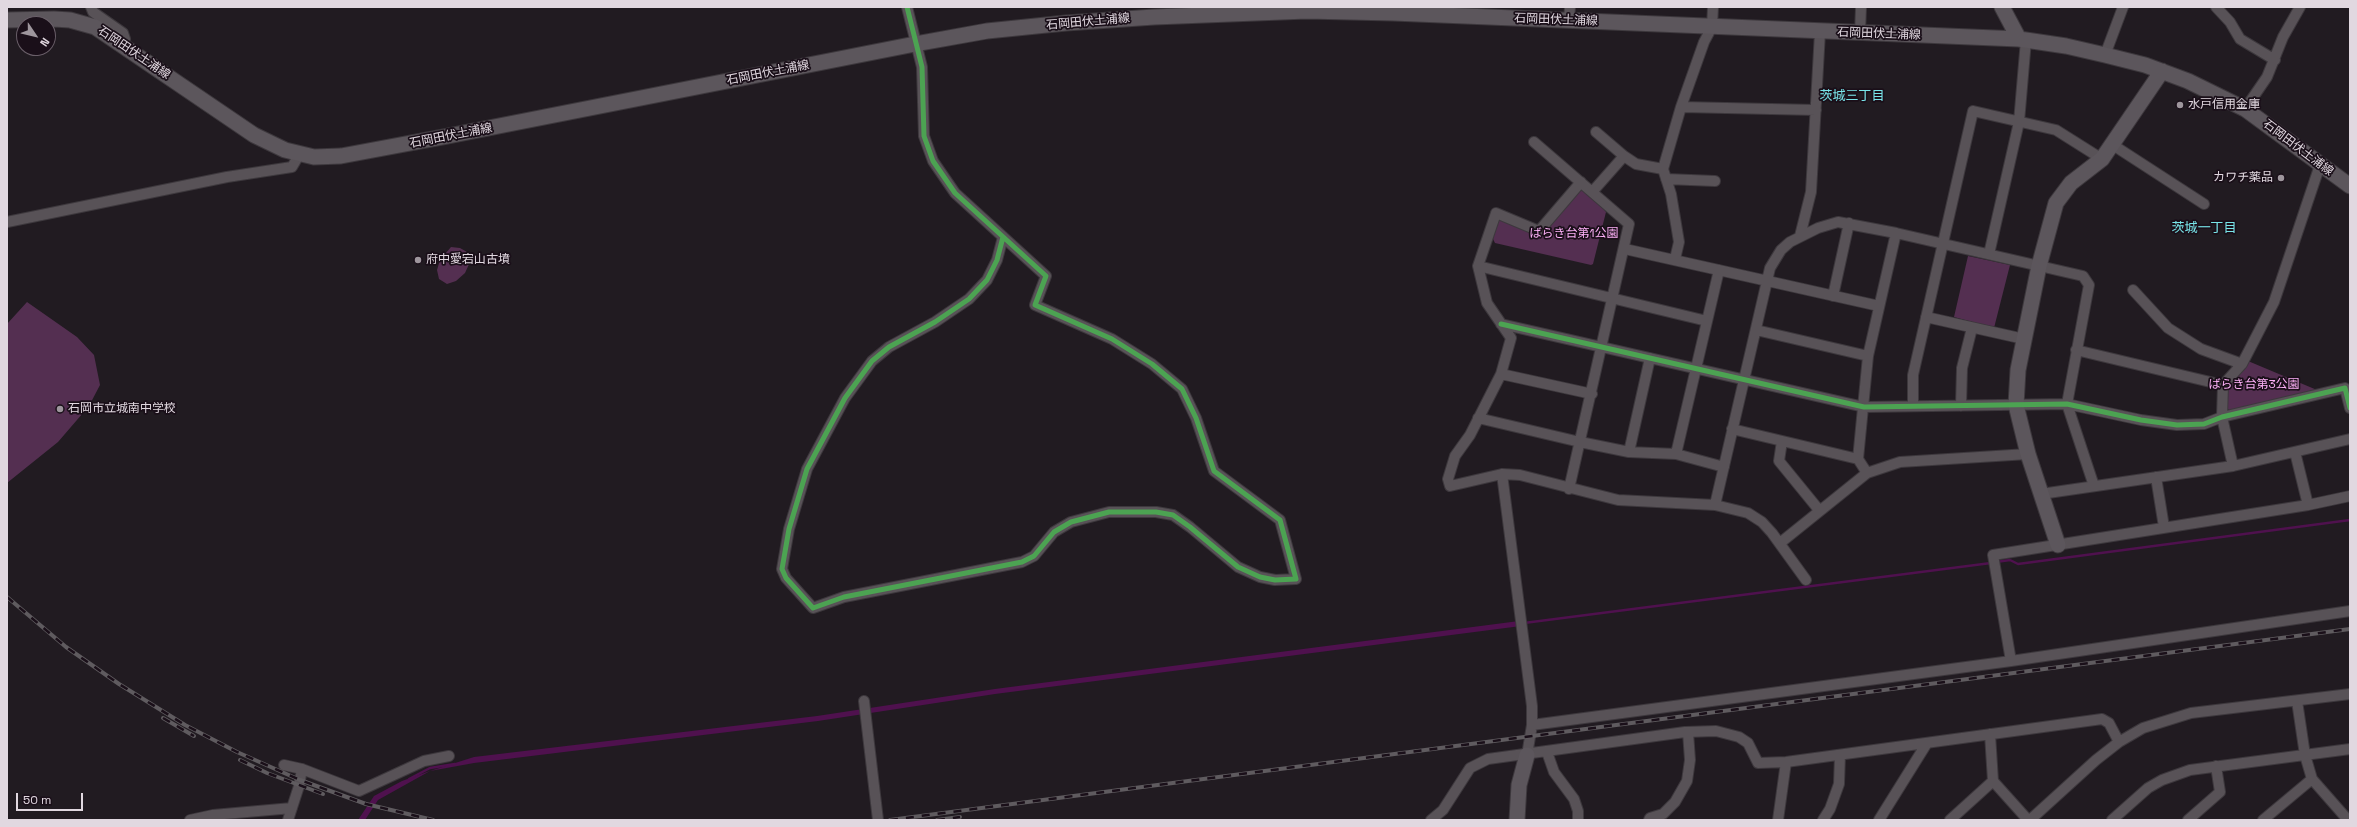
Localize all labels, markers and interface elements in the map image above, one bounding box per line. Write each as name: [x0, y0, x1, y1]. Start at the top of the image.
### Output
street label: 石岡田伏土浦線: [1046, 11, 1130, 33]
street label: 石岡田伏土浦線: [1514, 11, 1598, 29]
north arrow: [16, 16, 56, 56]
street label: 石岡田伏土浦線: [95, 24, 173, 82]
street label: 石岡田伏土浦線: [1837, 25, 1921, 43]
text: N: [37, 35, 53, 49]
street label: 石岡田伏土浦線: [725, 58, 811, 88]
district label: 茨城三丁目: [1820, 88, 1884, 104]
place label: 水戸信用金庫: [2188, 98, 2260, 112]
marker: 水戸信用金庫: [2175, 100, 2185, 110]
street label: 石岡田伏土浦線: [2260, 117, 2336, 179]
street label: 石岡田伏土浦線: [408, 121, 494, 151]
place label: カワチ薬品: [2213, 171, 2273, 185]
marker: カワチ薬品: [2276, 173, 2286, 183]
district label: 茨城一丁目: [2172, 220, 2236, 236]
park label: ばらき台第1公園: [1529, 227, 1619, 241]
place label: 府中愛宕山古墳: [426, 253, 510, 267]
marker: 府中愛宕山古墳: [413, 255, 423, 265]
park label: ばらき台第3公園: [2208, 378, 2300, 392]
place label: 石岡市立城南中学校: [68, 402, 176, 416]
marker: 石岡市立城南中学校: [55, 404, 65, 414]
scale bar: [18, 785, 85, 811]
text: 50 m: [23, 792, 51, 808]

